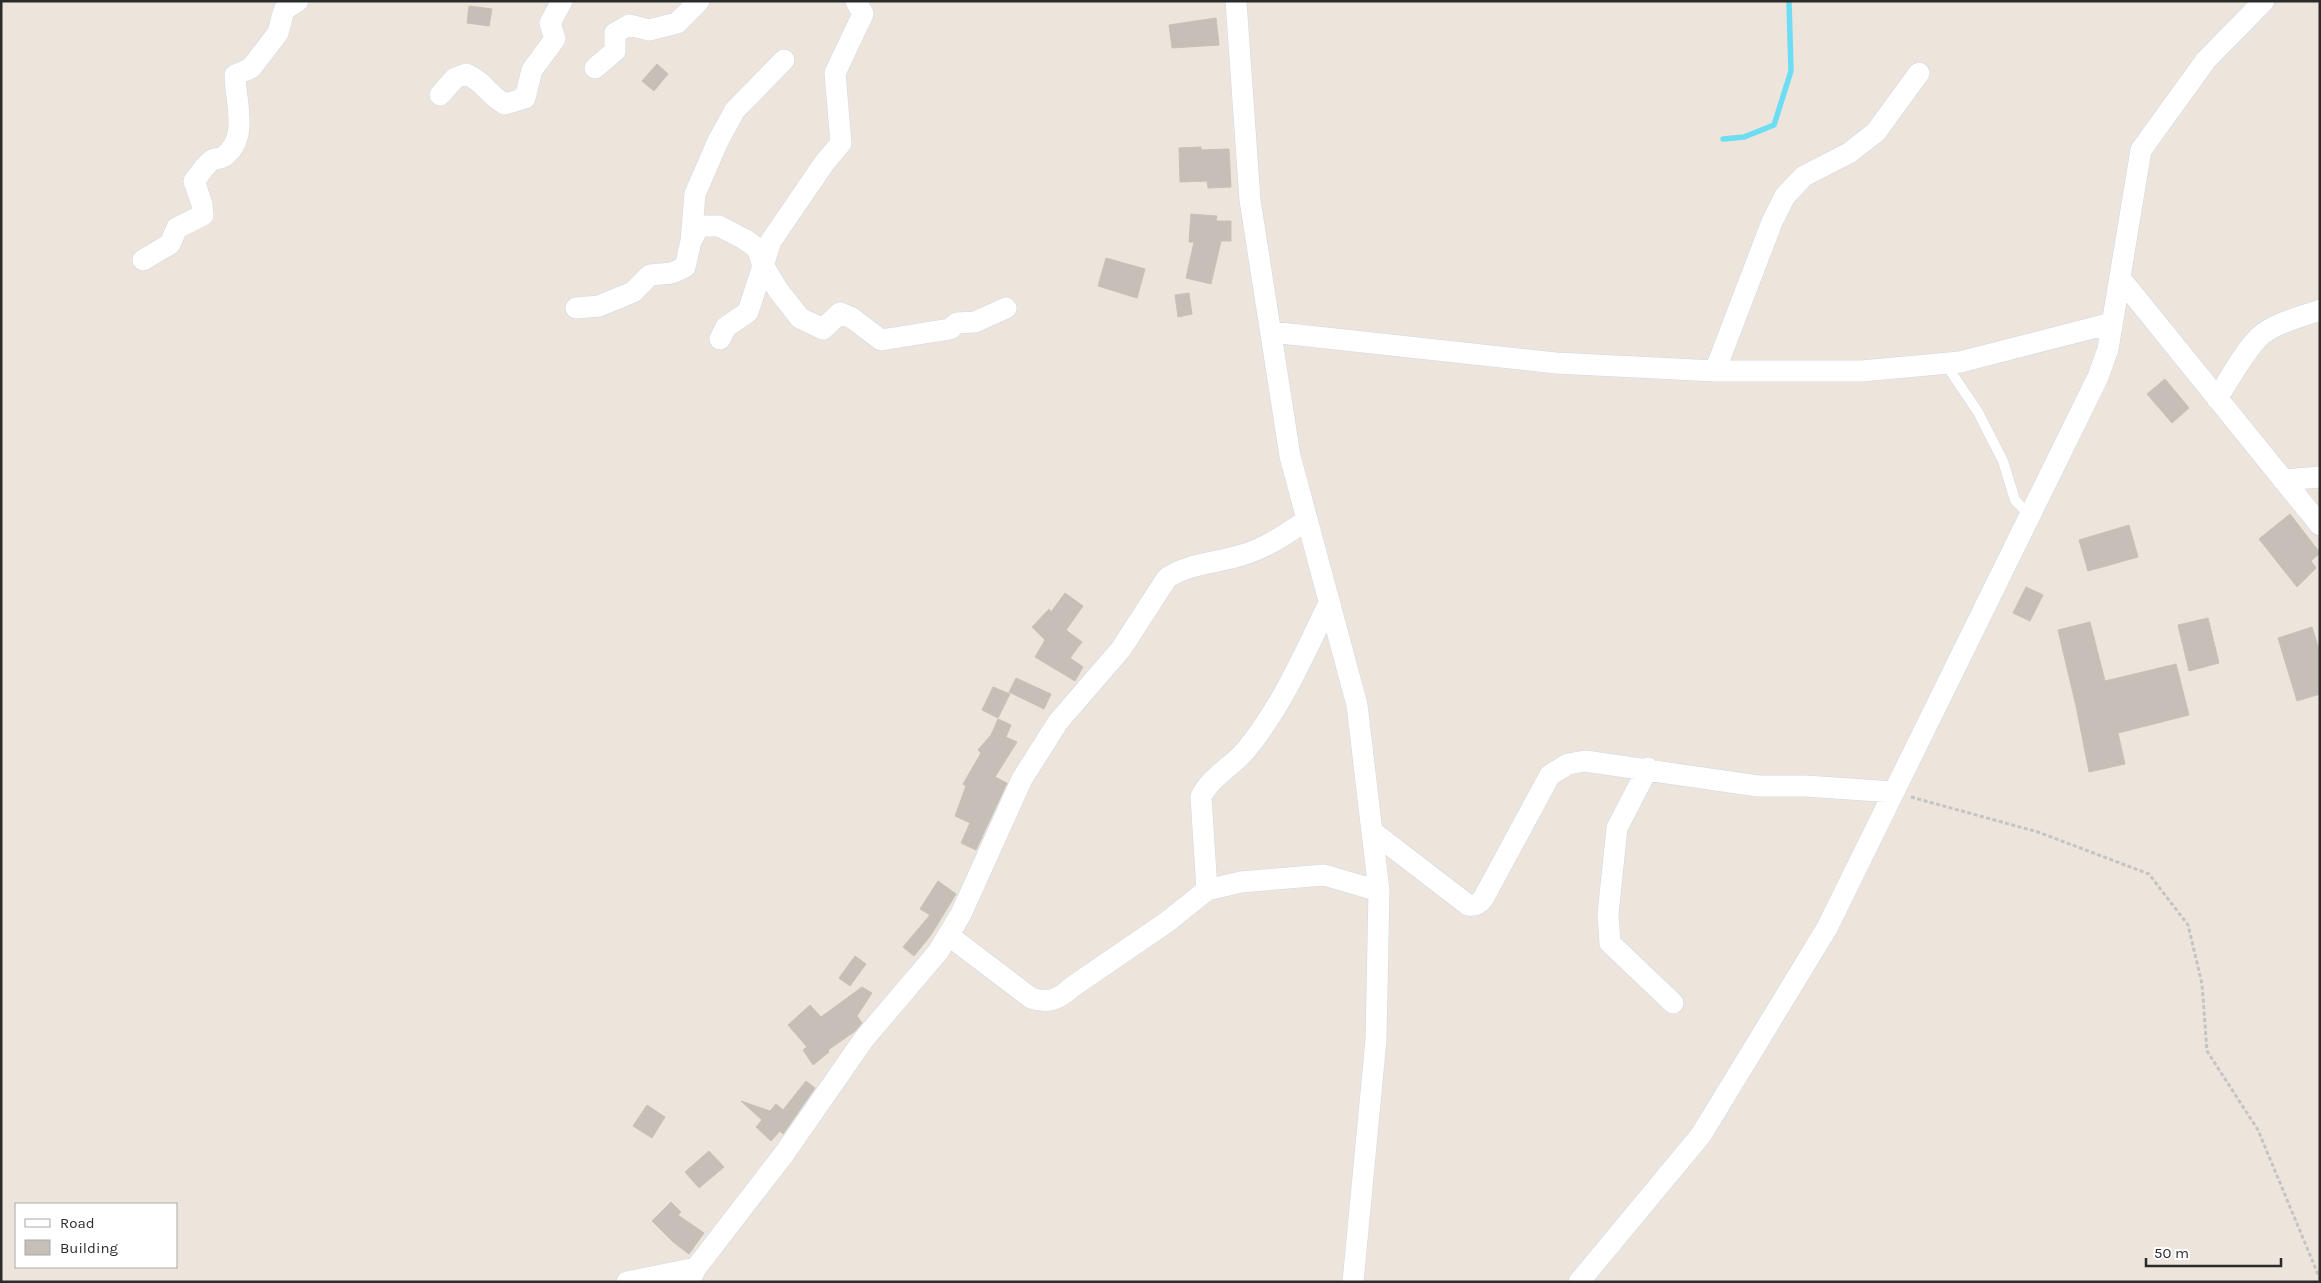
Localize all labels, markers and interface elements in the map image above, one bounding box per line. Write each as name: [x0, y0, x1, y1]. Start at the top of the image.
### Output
legend: [15, 1203, 178, 1268]
text: Road: [60, 1214, 95, 1232]
scale bar: [2146, 1236, 2281, 1268]
text: Building: [60, 1239, 118, 1257]
text: 50 m: [2154, 1244, 2189, 1262]

